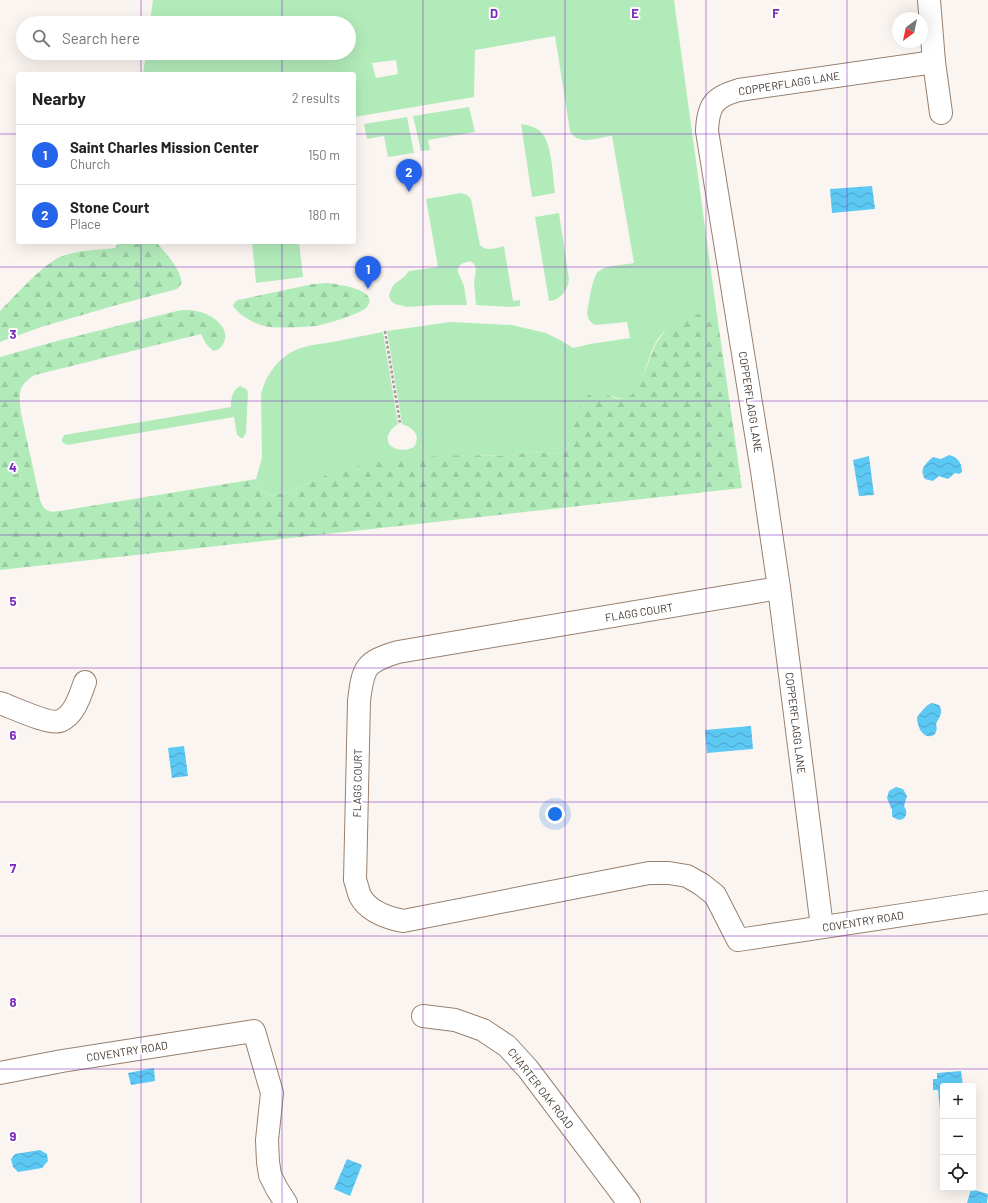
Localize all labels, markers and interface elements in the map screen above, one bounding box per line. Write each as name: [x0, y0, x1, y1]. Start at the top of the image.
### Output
text: D: [490, 5, 498, 21]
text: E: [631, 5, 639, 21]
text: F: [772, 5, 780, 21]
north arrow: [892, 12, 928, 48]
search box: [16, 16, 356, 60]
icon: search: [30, 27, 52, 49]
text: Search here: [62, 29, 140, 47]
street label: COPPERFLAGG LANE: [737, 69, 841, 97]
text: Nearby: [32, 88, 86, 108]
text: 2 results: [292, 90, 340, 106]
text: Saint Charles Mission Center: [70, 138, 259, 156]
text: 1: [43, 147, 47, 163]
text: 150 m: [308, 147, 340, 163]
text: Church: [70, 156, 110, 172]
pin: 2: [396, 159, 422, 192]
text: Stone Court: [70, 198, 149, 216]
text: 2: [41, 207, 49, 223]
text: 180 m: [308, 207, 340, 223]
text: Place: [70, 216, 101, 232]
pin: 1: [355, 256, 381, 289]
text: 3: [9, 326, 17, 342]
street label: COPPERFLAGG LANE: [737, 350, 765, 454]
text: 4: [9, 459, 17, 475]
text: 5: [9, 593, 17, 609]
street label: FLAGG COURT: [604, 600, 674, 624]
street label: COPPERFLAGG LANE: [783, 671, 809, 775]
text: 6: [10, 727, 17, 743]
street label: FLAGG COURT: [350, 748, 364, 818]
your location: [545, 804, 565, 824]
text: 7: [10, 860, 17, 876]
street label: COVENTRY ROAD: [821, 908, 905, 934]
text: 8: [9, 994, 17, 1010]
street label: COVENTRY ROAD: [85, 1038, 169, 1064]
street label: CHARTER OAK ROAD: [506, 1045, 577, 1131]
map controls: [940, 1083, 976, 1191]
button: +: [940, 1083, 976, 1119]
button: −: [940, 1119, 976, 1155]
text: 9: [10, 1128, 17, 1144]
button: locate: [940, 1155, 976, 1191]

